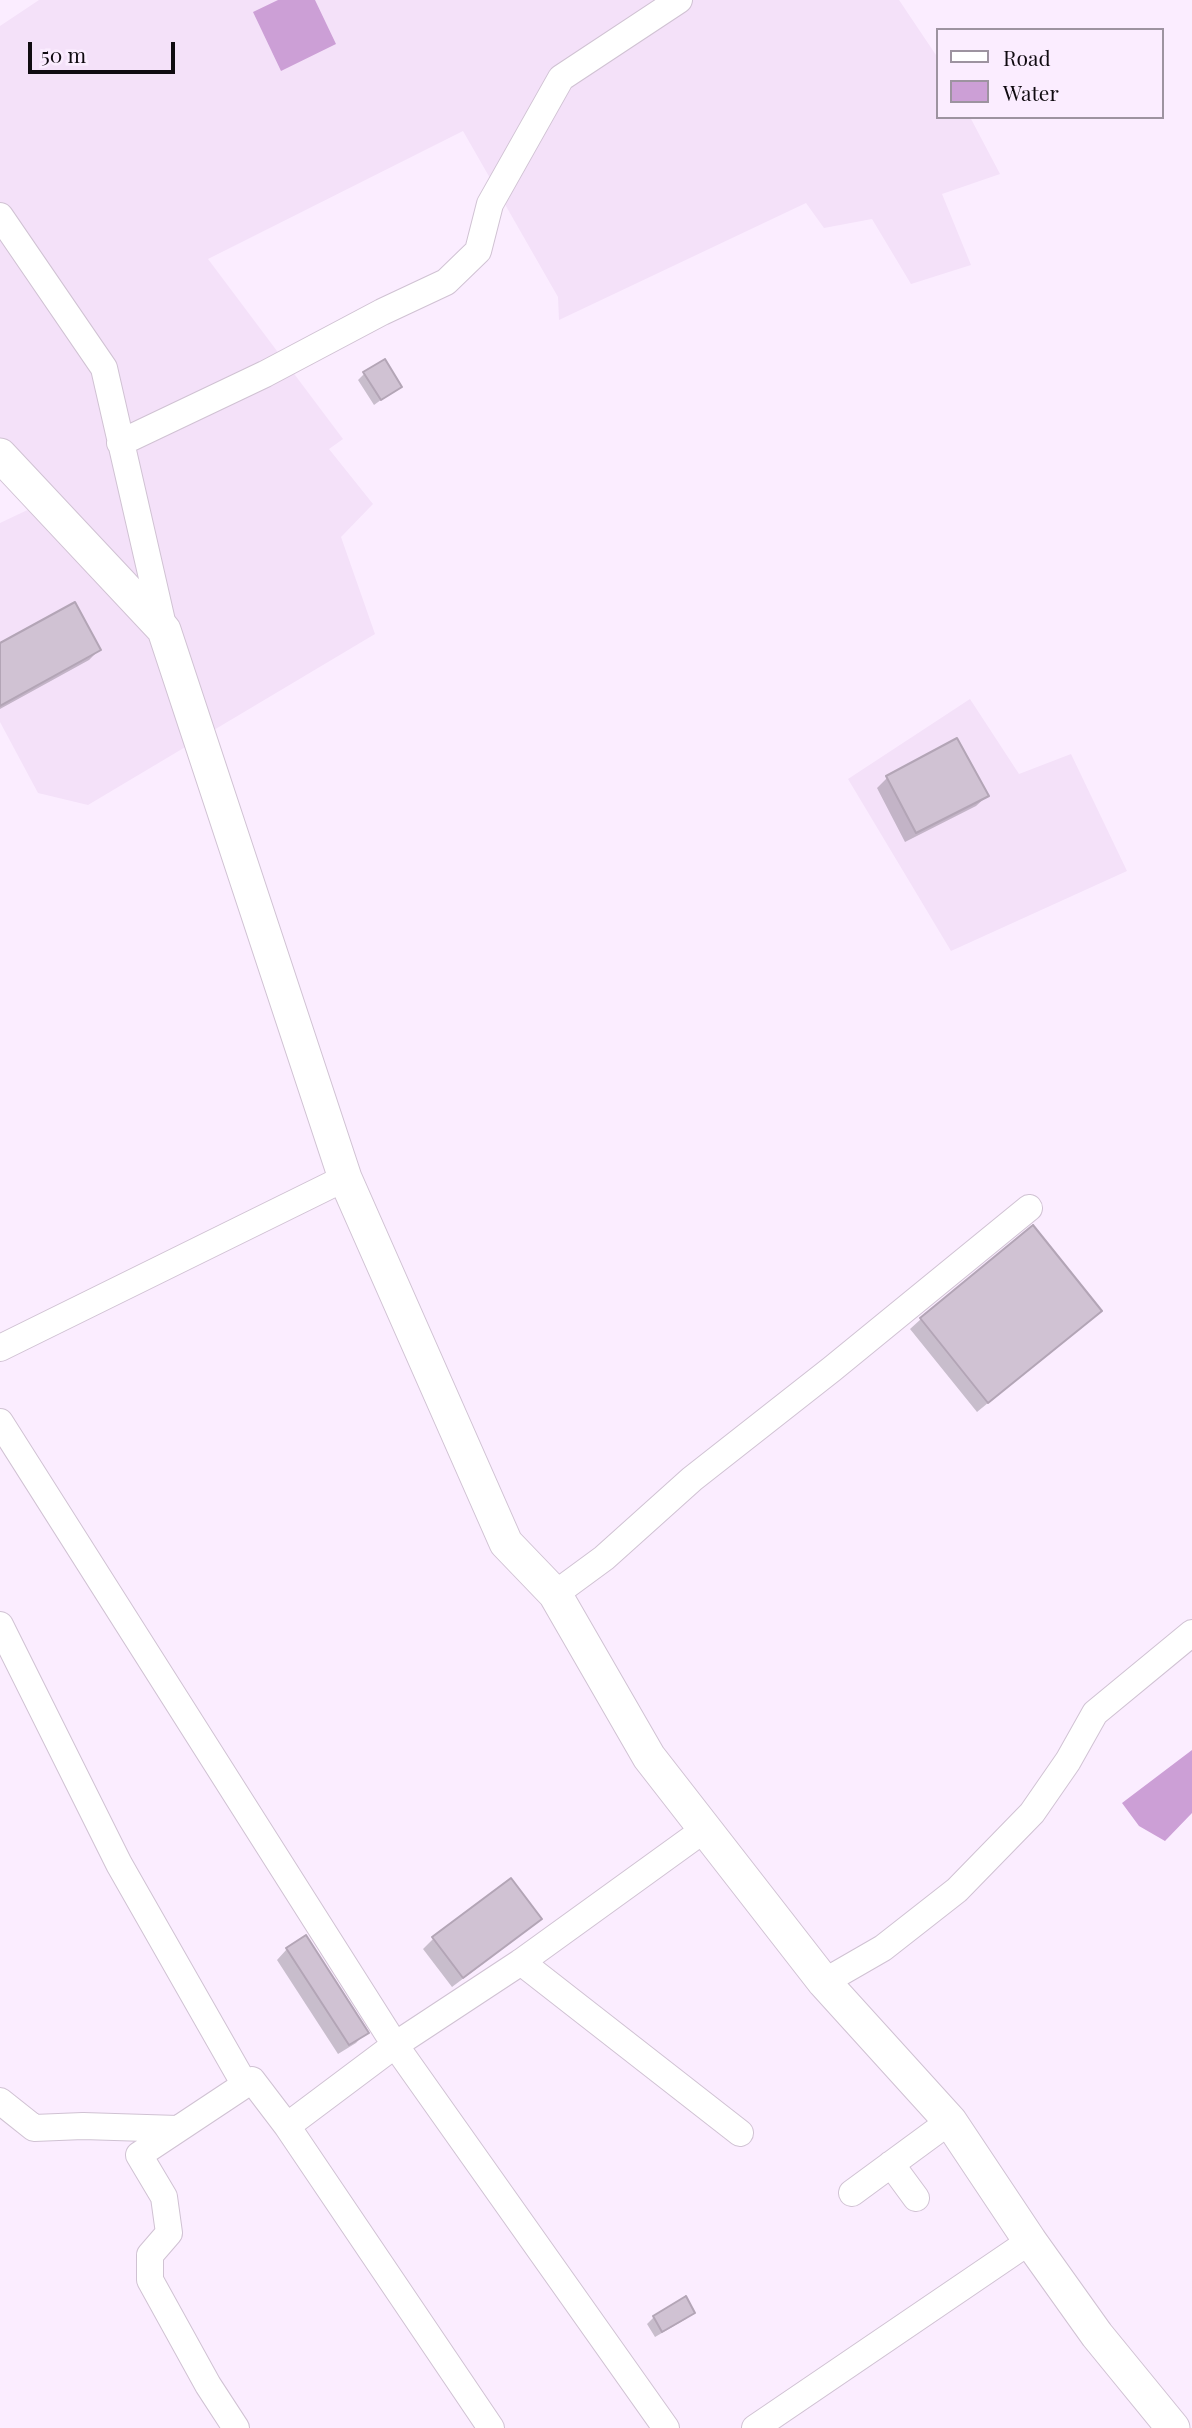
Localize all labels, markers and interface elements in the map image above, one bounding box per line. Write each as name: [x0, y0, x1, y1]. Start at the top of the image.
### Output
scale bar: [32, 28, 178, 72]
legend: [936, 28, 1164, 119]
text: 50 m: [41, 40, 86, 68]
text: Road: [1003, 43, 1051, 71]
text: Water: [1003, 78, 1059, 106]

